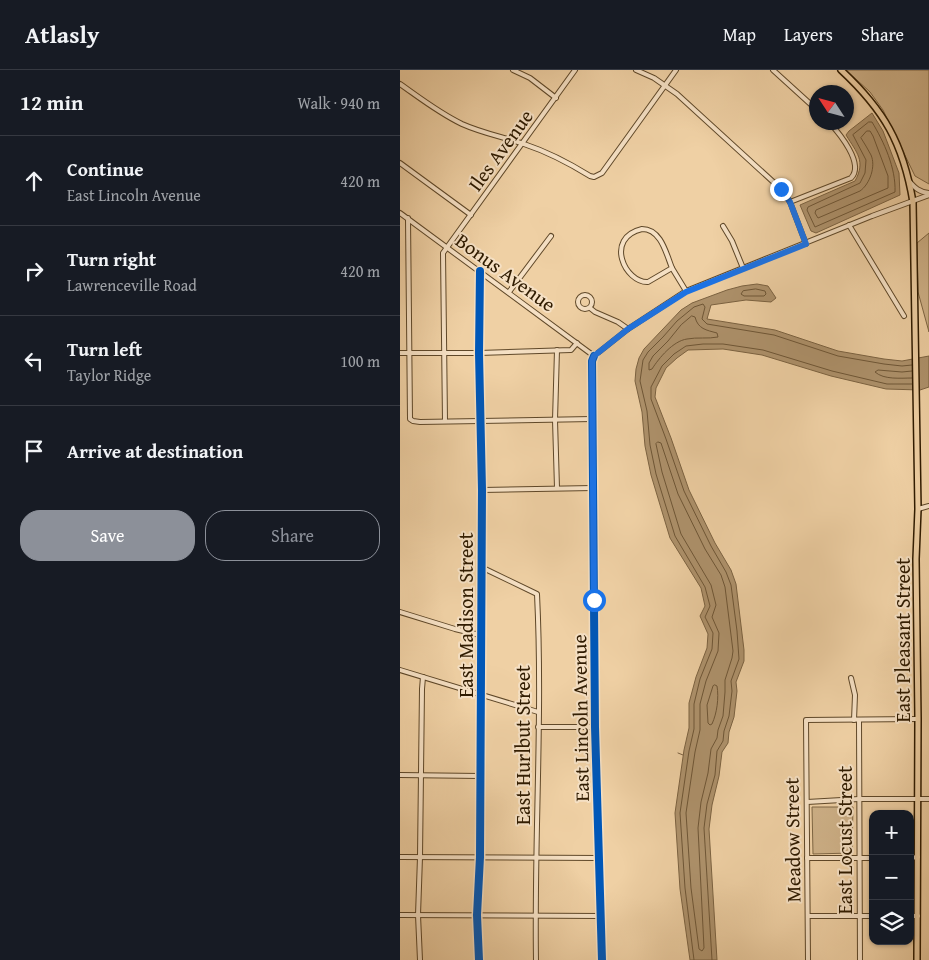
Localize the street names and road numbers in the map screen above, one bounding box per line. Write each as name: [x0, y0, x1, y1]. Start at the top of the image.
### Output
street label: Iles Avenue: [460, 103, 540, 197]
street label: Bonus Avenue: [450, 226, 562, 318]
street label: East Madison Street: [451, 532, 480, 698]
street label: East Pleasant Street: [888, 558, 917, 722]
street label: East Lincoln Avenue: [564, 634, 596, 802]
street label: East Hurlbut Street: [508, 665, 537, 825]
street label: East Locust Street: [830, 766, 859, 914]
street label: Meadow Street: [776, 777, 808, 903]

